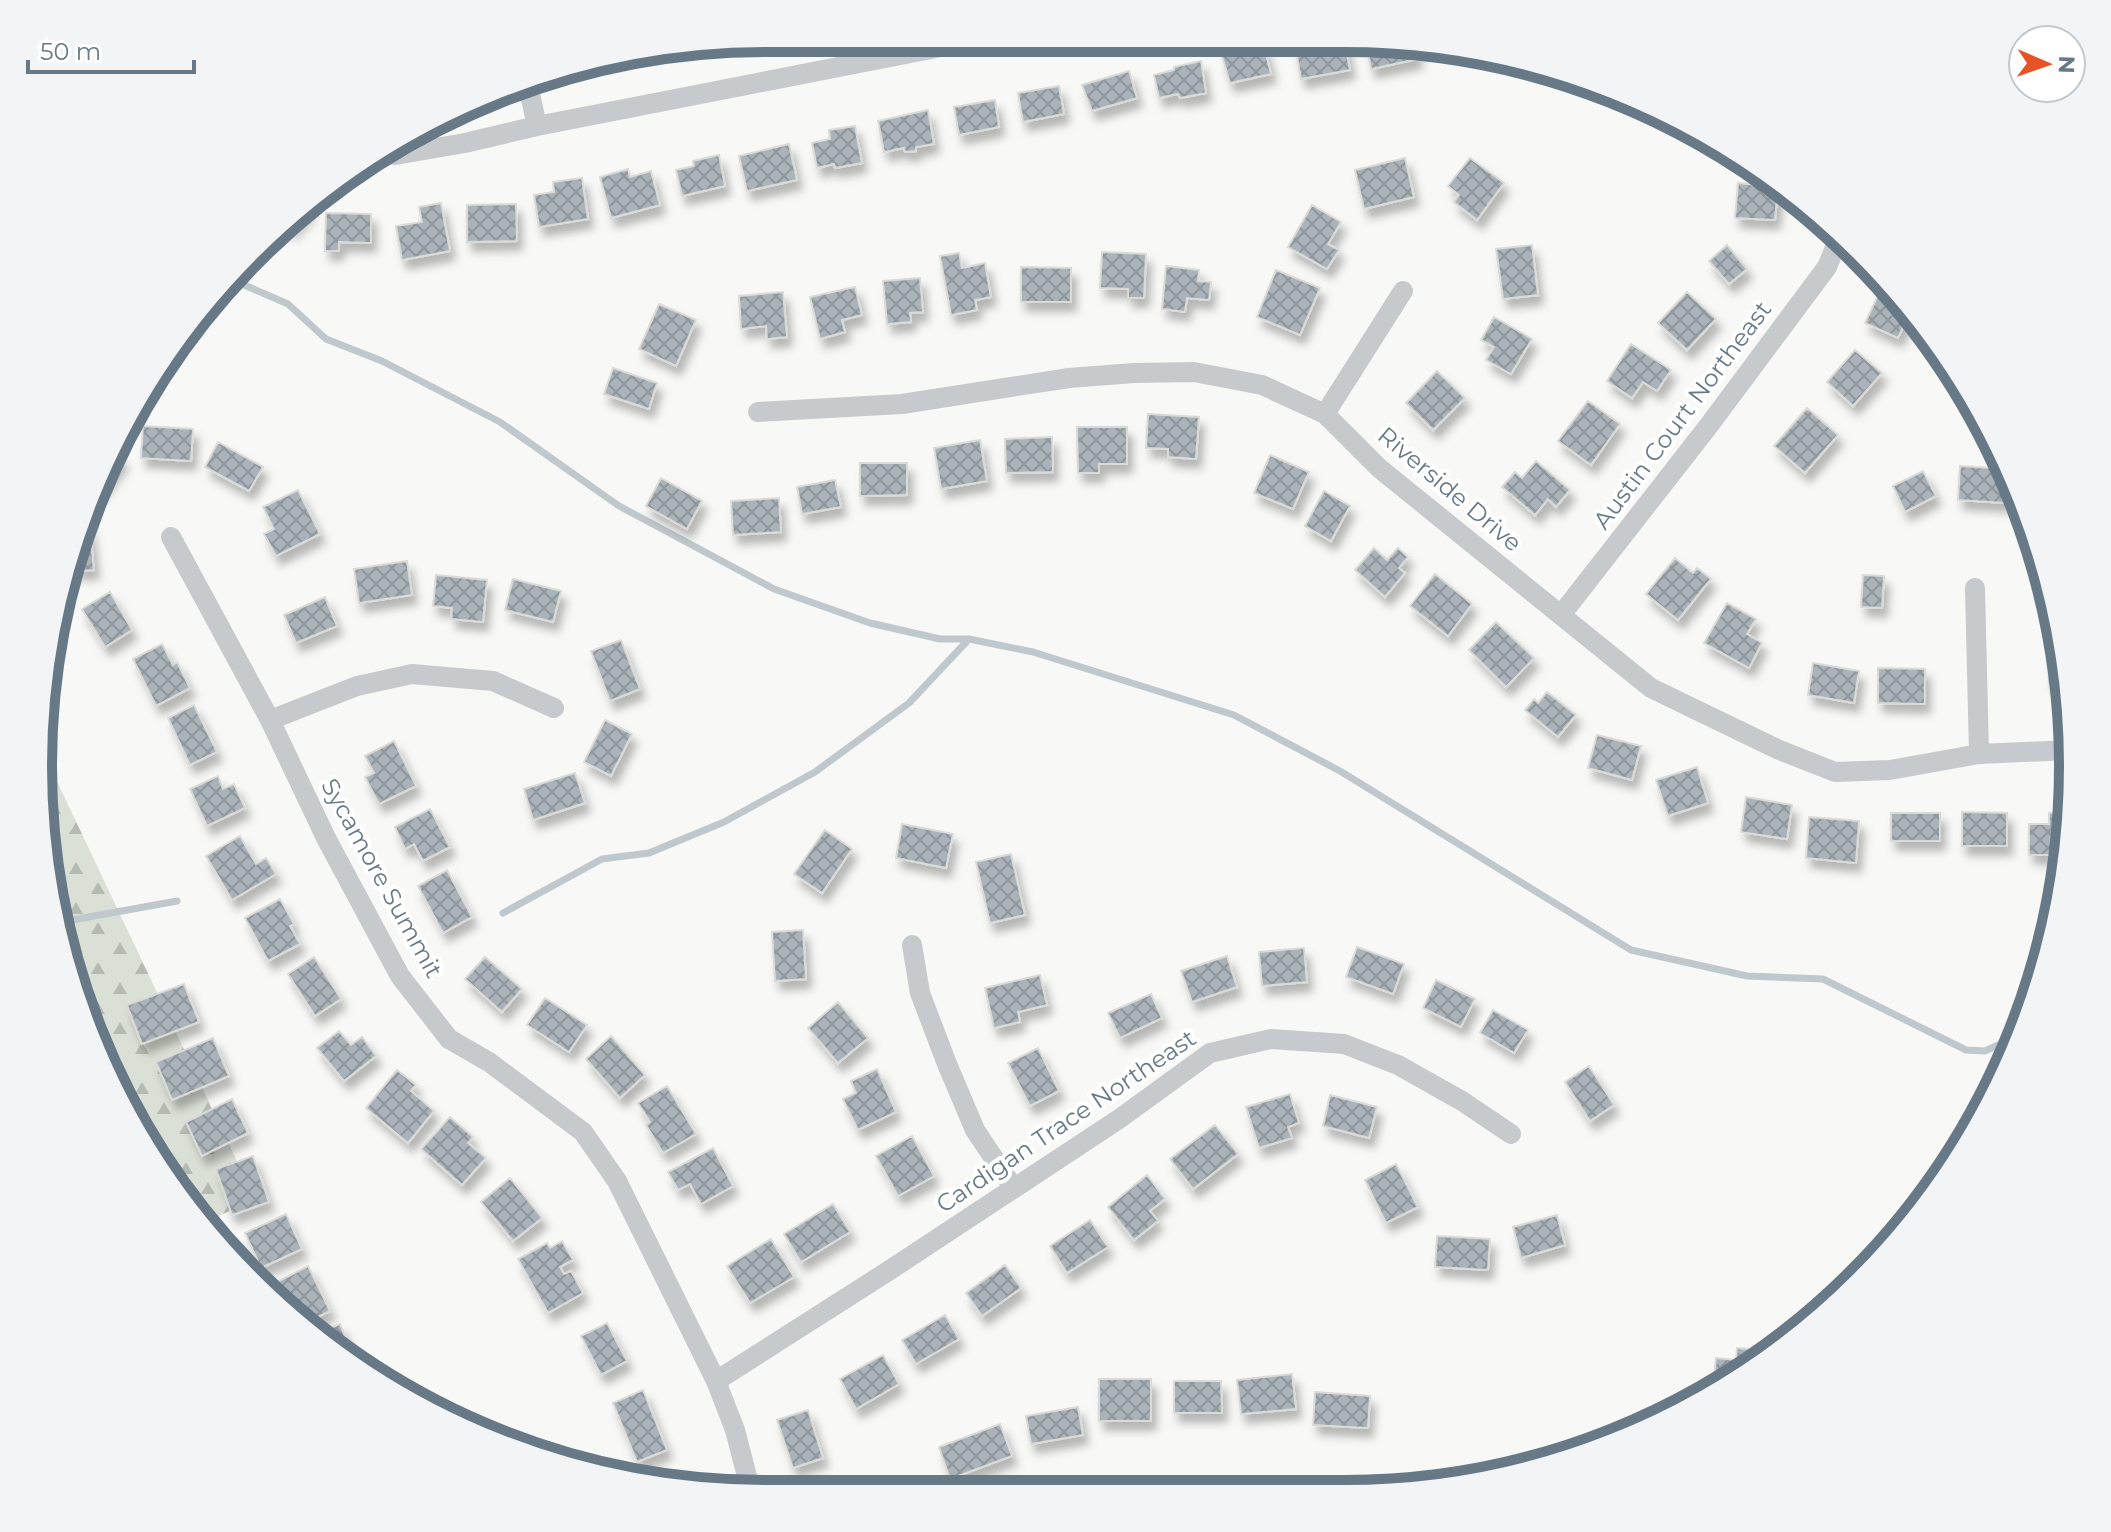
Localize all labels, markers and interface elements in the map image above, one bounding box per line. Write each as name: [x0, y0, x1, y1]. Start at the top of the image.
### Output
scale bar: [28, 24, 194, 74]
north arrow: [2007, 24, 2087, 104]
text: 50 m: [40, 37, 101, 66]
text: N: [2053, 55, 2080, 74]
street label: Austin Court Northeast: [1587, 295, 1777, 535]
street label: Riverside Drive: [1372, 420, 1528, 558]
street label: Sycamore Summit: [315, 773, 449, 983]
street label: Cardigan Trace Northeast: [931, 1023, 1201, 1219]

